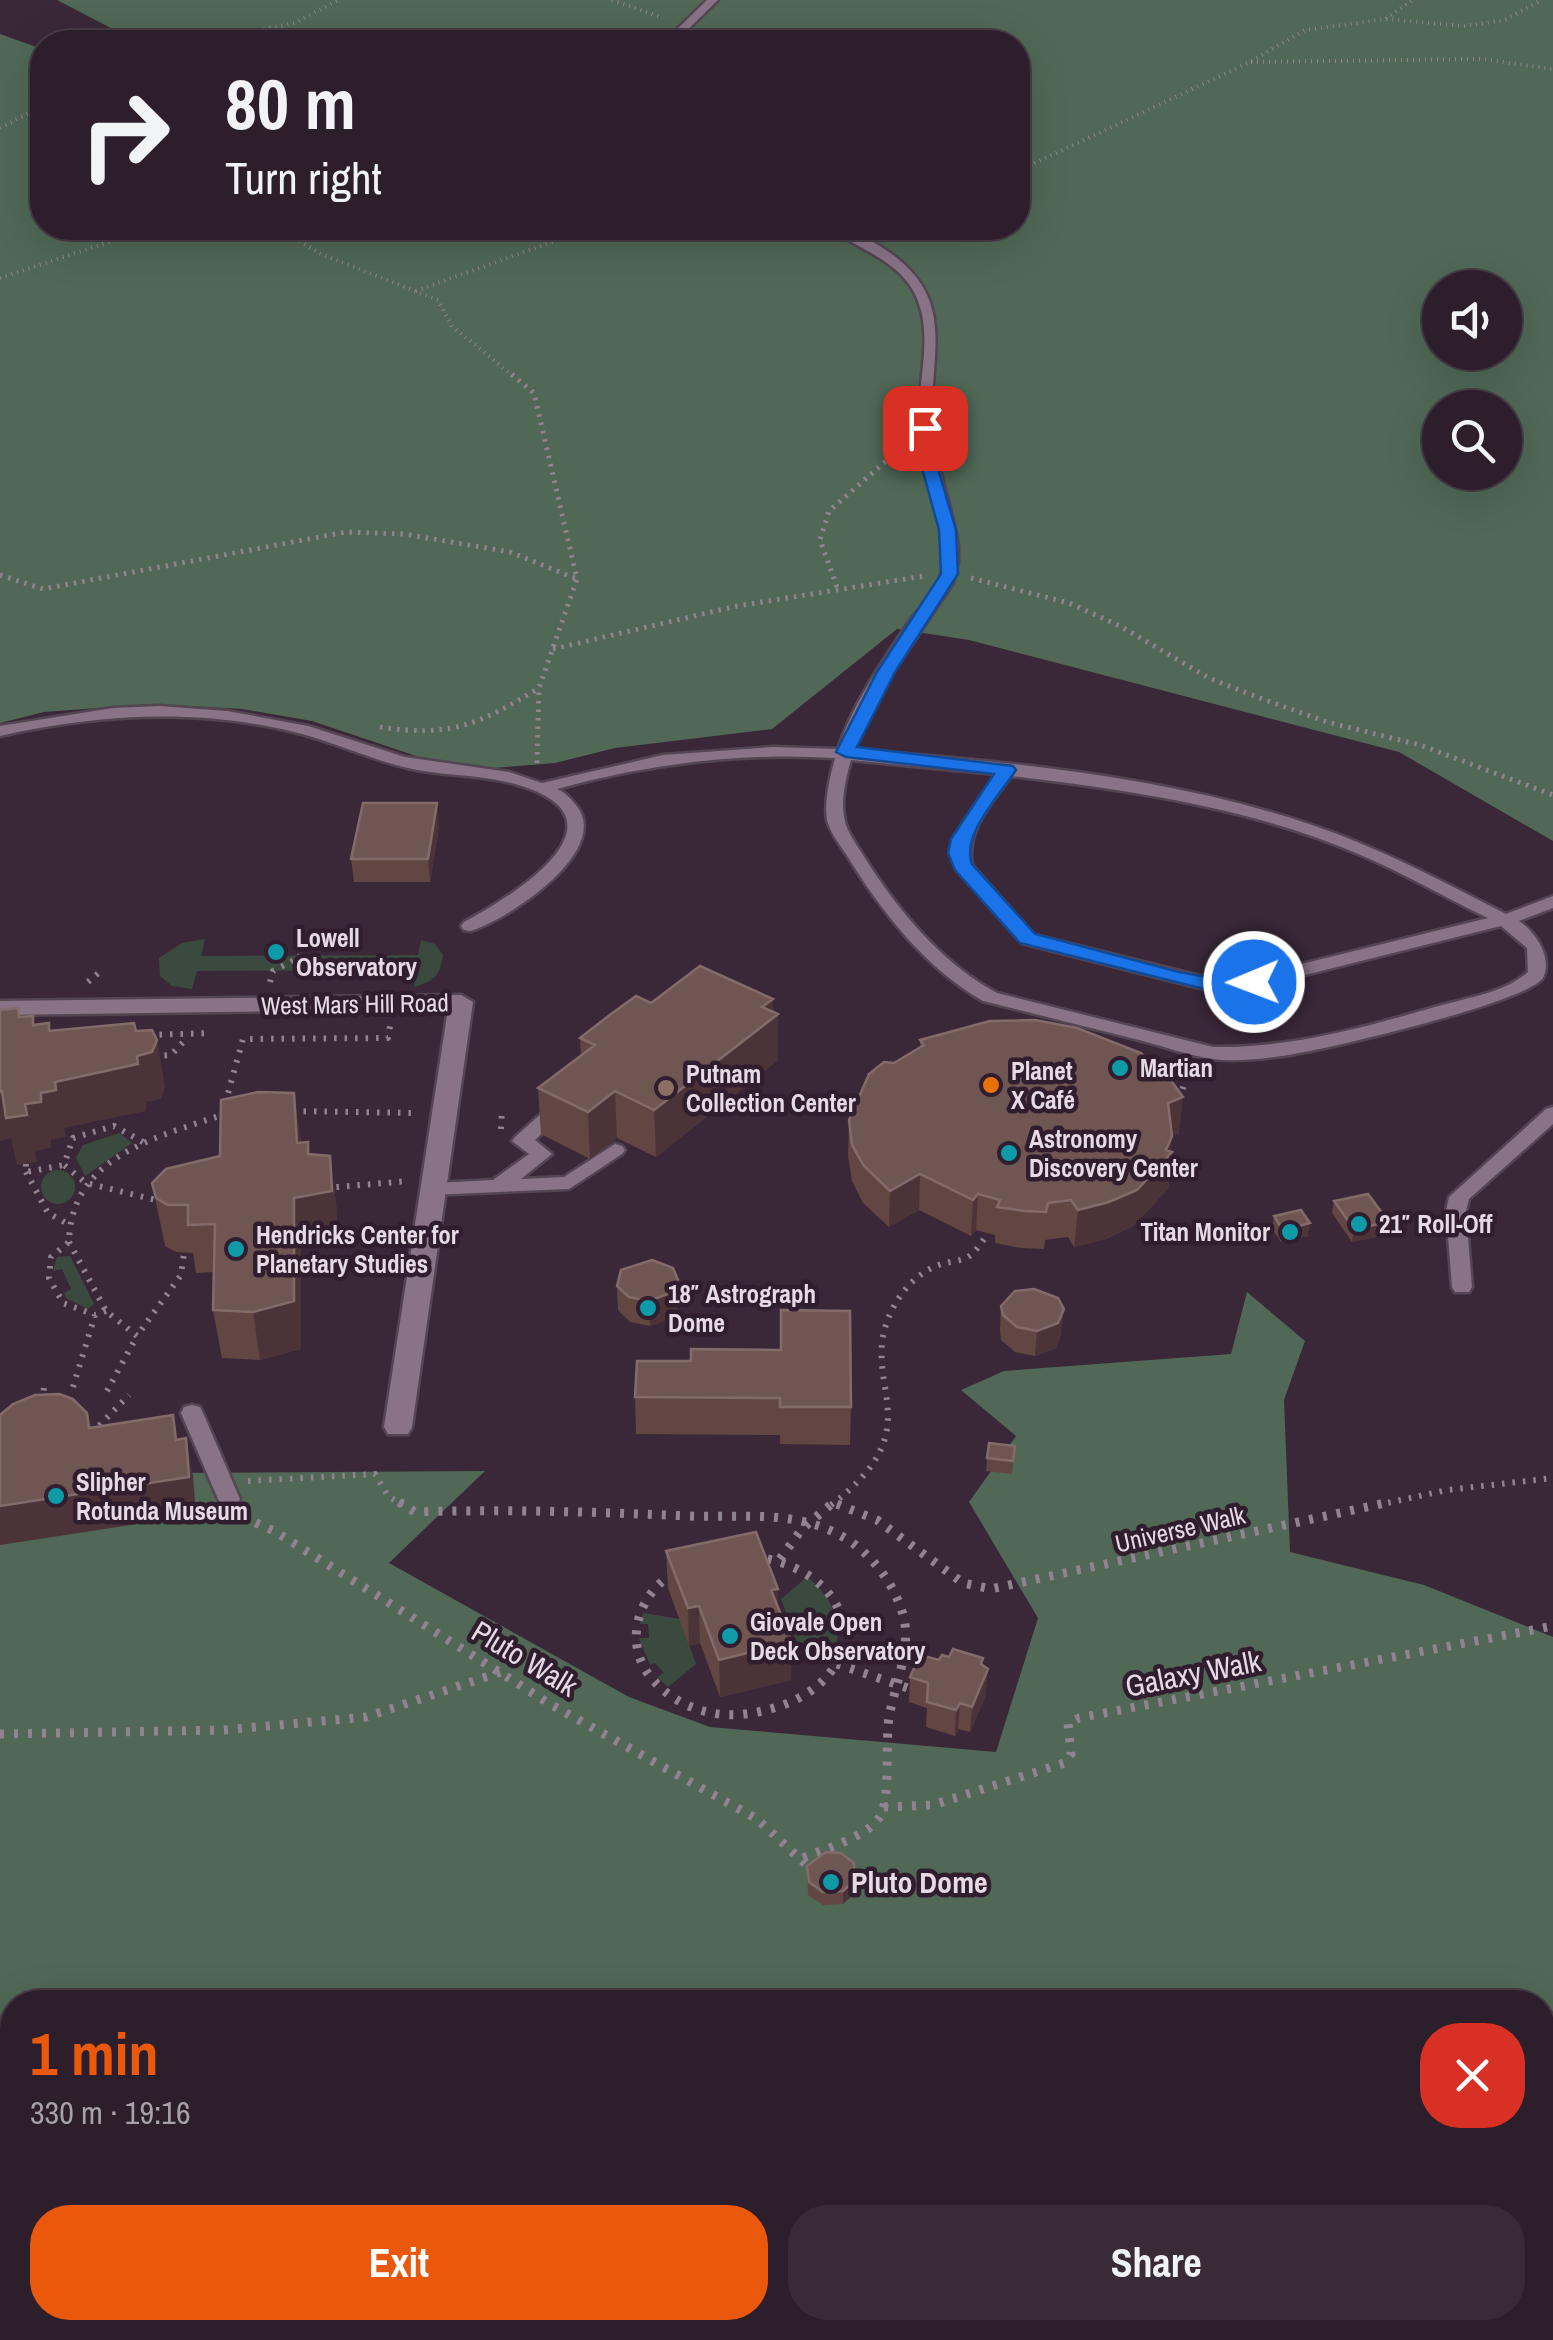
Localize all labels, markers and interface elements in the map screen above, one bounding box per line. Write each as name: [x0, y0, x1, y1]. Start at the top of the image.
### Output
text: 80 m: [225, 57, 356, 151]
icon: right: [60, 70, 190, 200]
text: Turn right: [225, 147, 382, 208]
map controls: [1422, 270, 1522, 490]
button: sound: [1422, 270, 1522, 370]
pin: [883, 386, 968, 471]
button: search: [1422, 390, 1522, 490]
icon: arrive: [898, 401, 953, 456]
place label: Lowell Observatory: [296, 921, 417, 984]
position arrow: [1202, 930, 1306, 1034]
marker: Lowell Observatory: [265, 941, 287, 963]
street label: West Mars Hill Road: [261, 985, 449, 1023]
place label: Martian: [1140, 1051, 1213, 1085]
place label: Planet X Café: [1011, 1054, 1075, 1117]
place label: Putnam Collection Center: [686, 1057, 856, 1120]
marker: Martian: [1109, 1057, 1131, 1079]
marker: Planet X Café: [980, 1074, 1002, 1096]
marker: Putnam Collection Center: [655, 1077, 677, 1099]
place label: Astronomy Discovery Center: [1029, 1122, 1198, 1185]
marker: Astronomy Discovery Center: [998, 1142, 1020, 1164]
place label: 21″ Roll-Off: [1379, 1207, 1493, 1241]
marker: 21″ Roll-Off: [1348, 1213, 1370, 1235]
place label: Titan Monitor: [1141, 1215, 1270, 1249]
place label: Hendricks Center for Planetary Studies: [256, 1218, 459, 1281]
marker: Titan Monitor: [1279, 1221, 1301, 1243]
marker: Hendricks Center for Planetary Studies: [225, 1238, 247, 1260]
place label: 18″ Astrograph Dome: [668, 1277, 816, 1340]
marker: 18″ Astrograph Dome: [637, 1297, 659, 1319]
place label: Slipher Rotunda Museum: [76, 1465, 248, 1528]
marker: Slipher Rotunda Museum: [45, 1485, 67, 1507]
street label: Universe Walk: [1112, 1497, 1249, 1560]
place label: Giovale Open Deck Observatory: [750, 1605, 926, 1668]
street label: Pluto Walk: [465, 1611, 586, 1706]
marker: Giovale Open Deck Observatory: [719, 1625, 741, 1647]
street label: Galaxy Walk: [1122, 1640, 1265, 1706]
place label: Pluto Dome: [851, 1862, 988, 1902]
marker: Pluto Dome: [820, 1871, 842, 1893]
text: 1 min: [30, 2013, 159, 2094]
button: close: [1420, 2023, 1525, 2128]
text: 330 m · 19:16: [30, 2091, 190, 2134]
button: Exit: [30, 2205, 768, 2320]
button: Share: [788, 2205, 1525, 2320]

